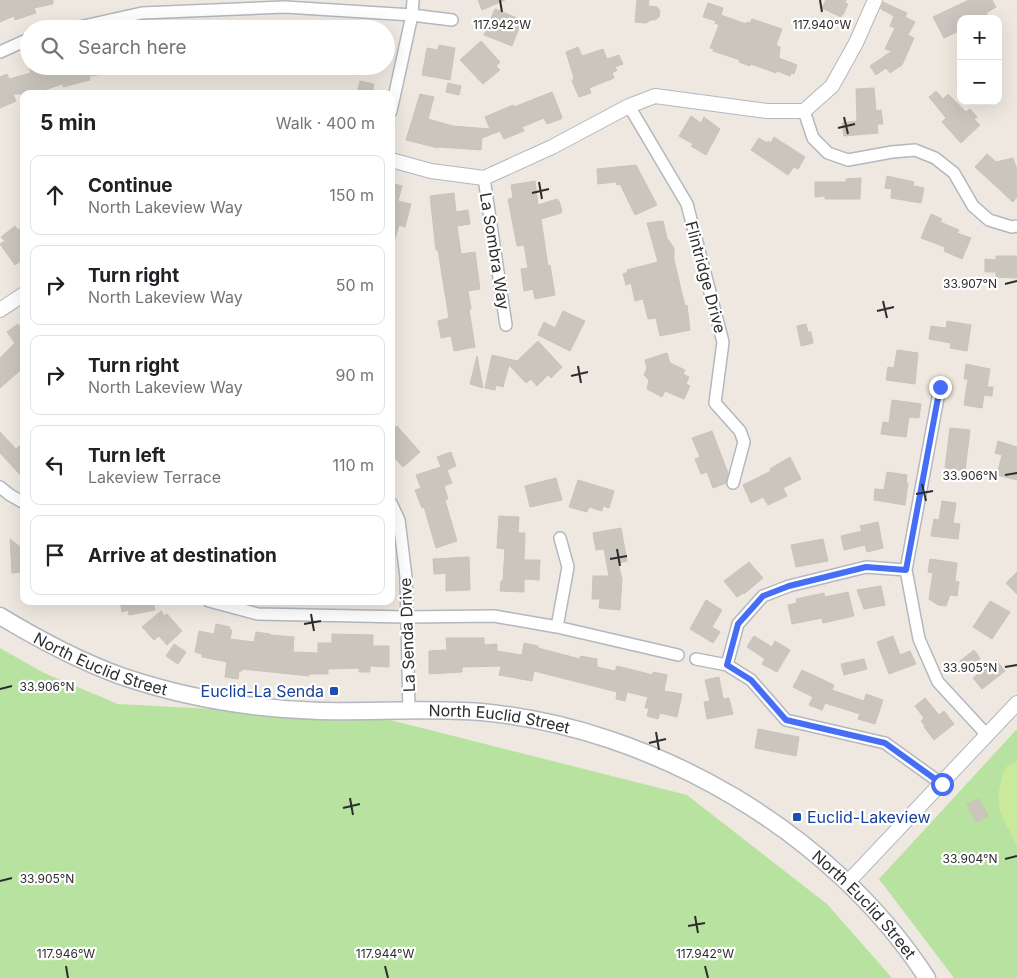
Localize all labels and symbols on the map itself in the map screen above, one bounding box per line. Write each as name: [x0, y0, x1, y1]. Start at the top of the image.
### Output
text: 117.942°W: [473, 17, 531, 32]
text: 117.940°W: [793, 17, 851, 32]
street label: La Sombra Way: [476, 191, 514, 311]
street label: Flintridge Drive: [681, 219, 731, 335]
text: 33.907°N: [943, 276, 997, 291]
route end: [929, 376, 952, 399]
text: 33.906°N: [943, 468, 997, 483]
street label: La Senda Drive: [395, 577, 419, 693]
street label: North Euclid Street: [30, 628, 170, 699]
text: 33.905°N: [943, 660, 997, 675]
text: 33.906°N: [20, 679, 74, 694]
place label: Euclid-La Senda: [201, 681, 324, 701]
marker: Euclid-La Senda: [328, 685, 340, 697]
street label: North Euclid Street: [429, 700, 572, 737]
route start: [931, 773, 954, 796]
place label: Euclid-Lakeview: [807, 807, 931, 827]
marker: Euclid-Lakeview: [791, 811, 803, 823]
street label: North Euclid Street: [808, 846, 920, 963]
text: 33.904°N: [943, 851, 997, 866]
text: 33.905°N: [20, 871, 74, 886]
text: 117.946°W: [37, 946, 95, 961]
text: 117.944°W: [356, 946, 414, 961]
text: 117.942°W: [676, 946, 734, 961]

